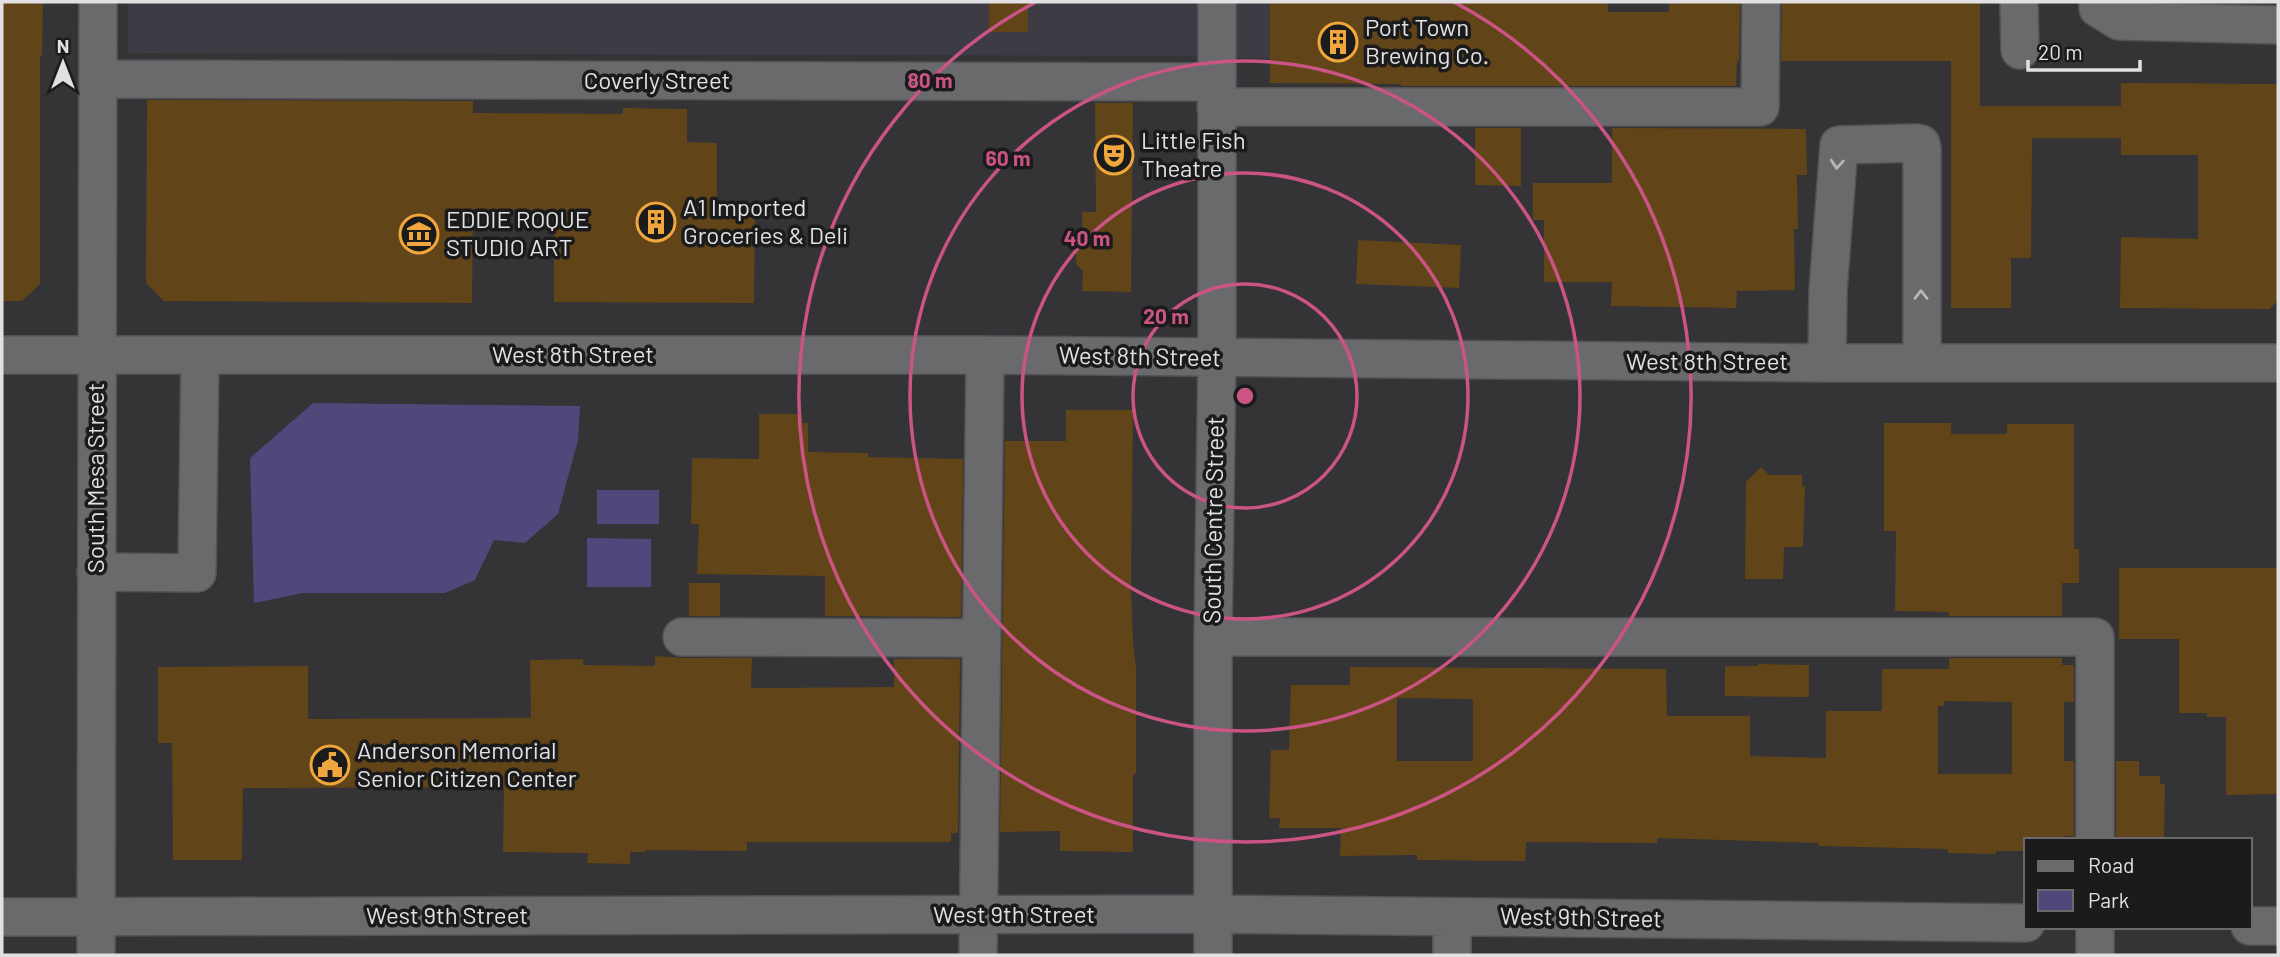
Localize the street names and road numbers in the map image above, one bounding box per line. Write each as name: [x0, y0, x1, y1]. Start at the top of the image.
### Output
street label: Coverly Street: [584, 65, 730, 94]
street label: West 8th Street: [492, 339, 654, 368]
street label: West 8th Street: [1059, 340, 1221, 371]
street label: West 8th Street: [1626, 346, 1788, 375]
street label: South Mesa Street: [80, 383, 109, 573]
street label: South Centre Street: [1196, 416, 1229, 624]
street label: West 9th Street: [933, 899, 1095, 928]
street label: West 9th Street: [366, 900, 528, 929]
street label: West 9th Street: [1500, 901, 1662, 932]

